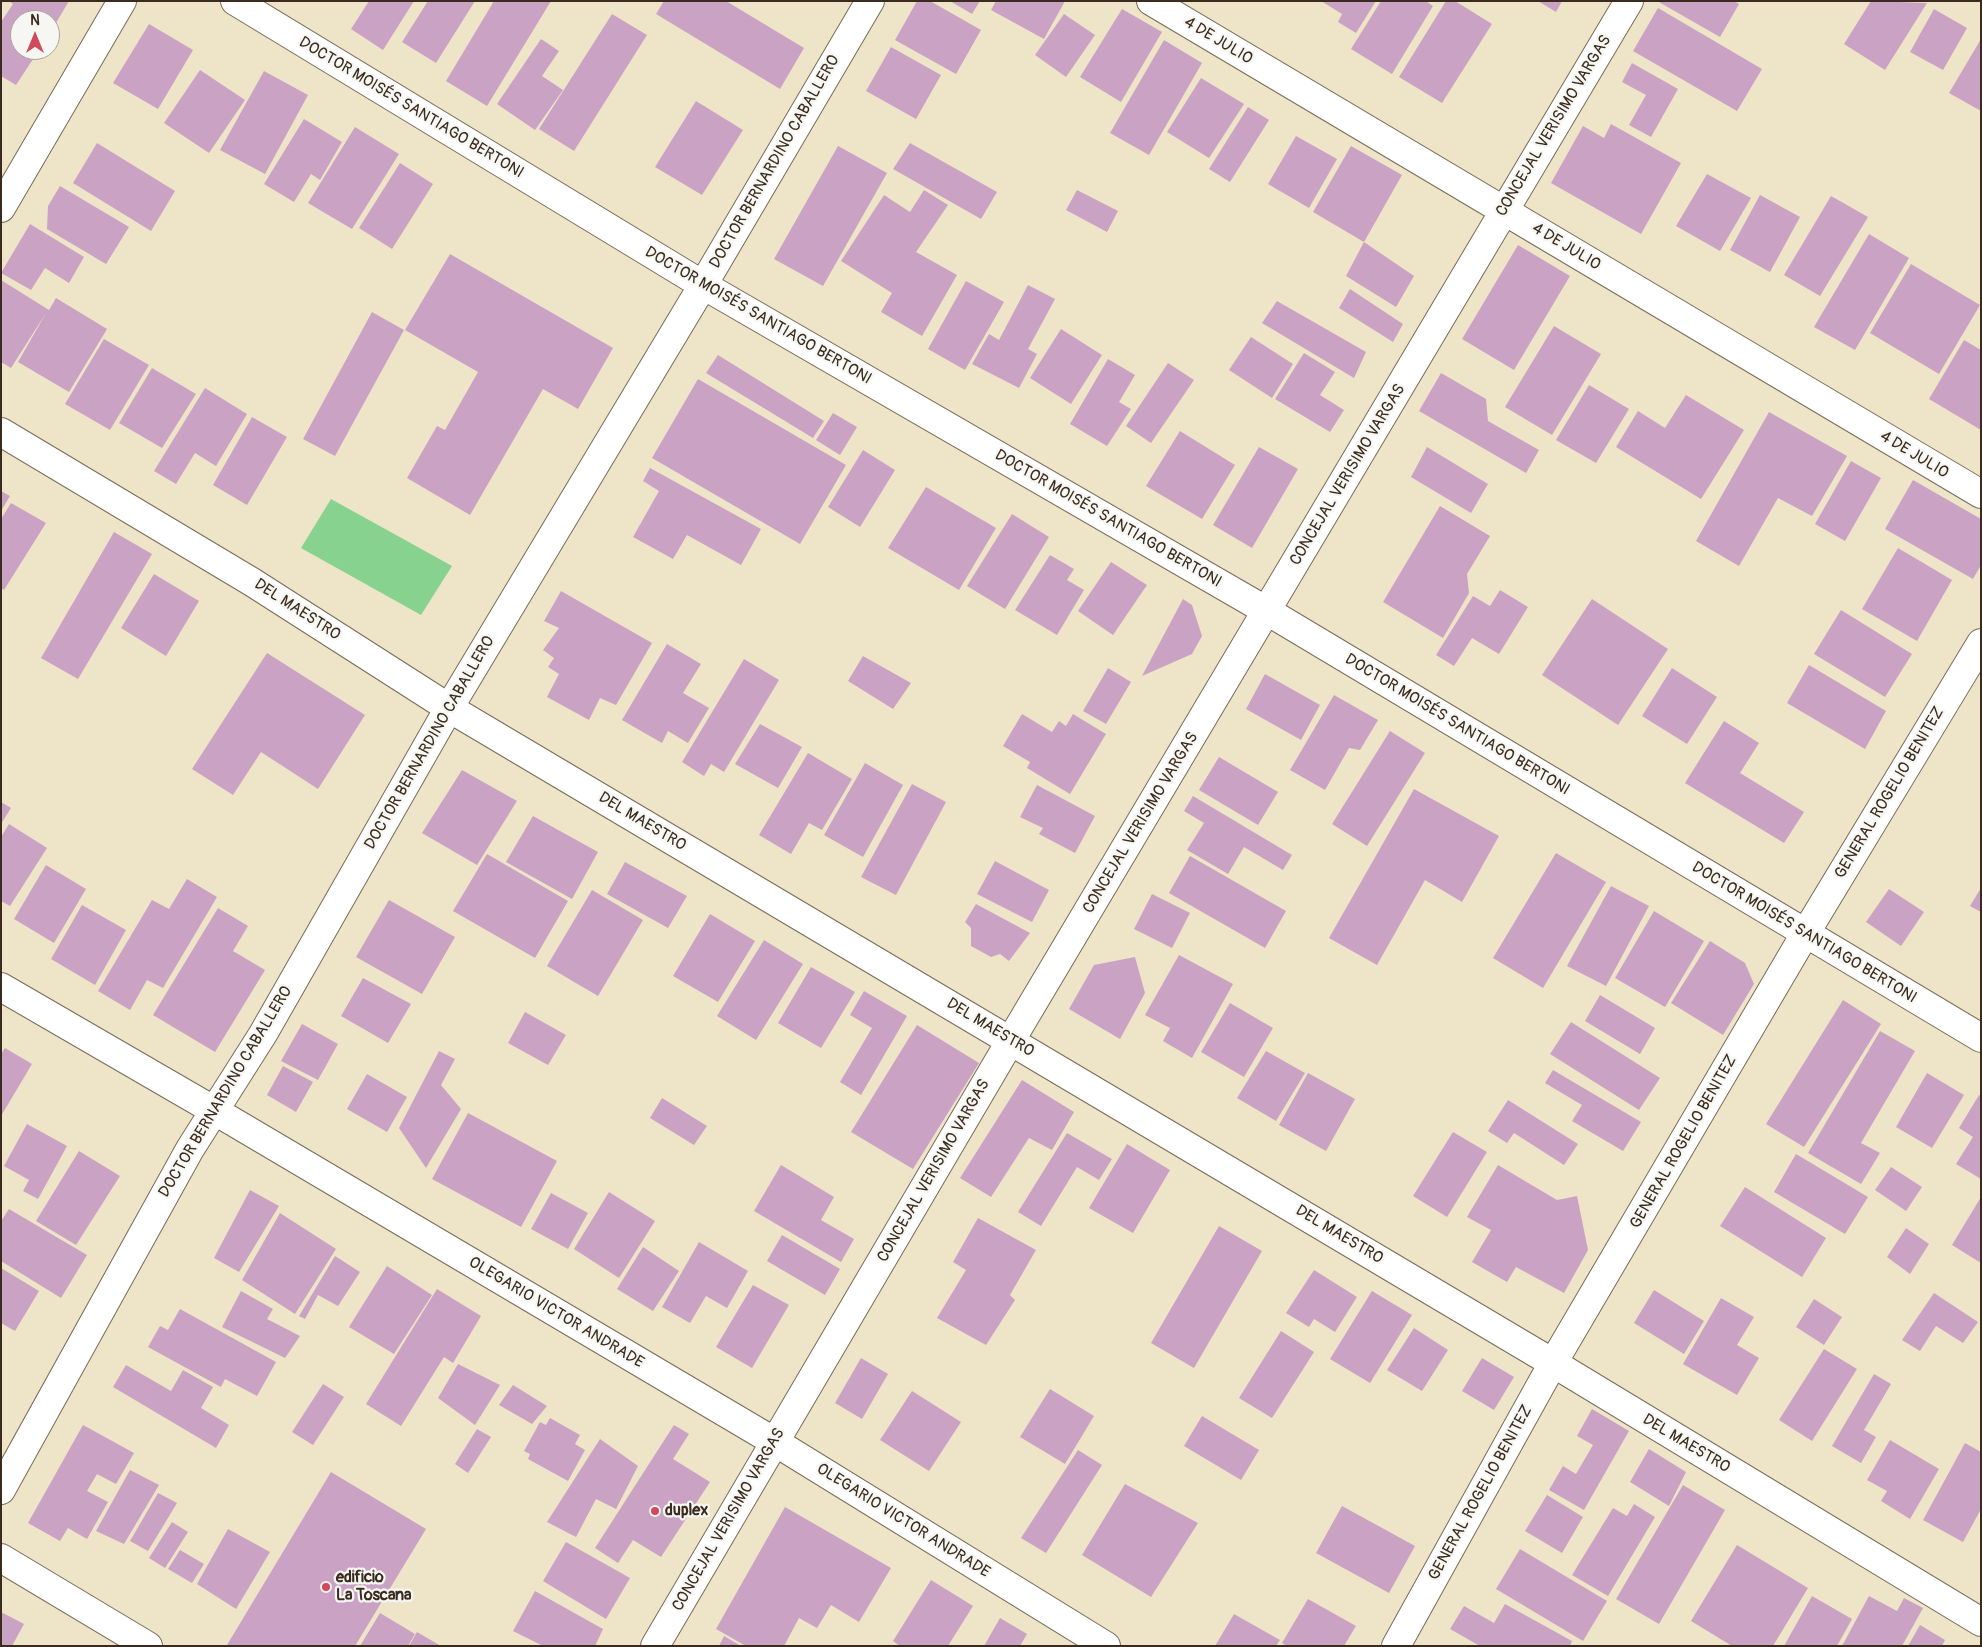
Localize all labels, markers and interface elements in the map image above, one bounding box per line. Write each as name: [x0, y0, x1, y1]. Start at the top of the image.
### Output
north arrow: [10, 10, 60, 60]
text: N: [30, 12, 40, 29]
street label: 4 DE JULIO: [1180, 13, 1256, 69]
street label: CONCEJAL VERISIMO VARGAS: [1492, 32, 1616, 220]
street label: DOCTOR MOISÉS SANTIAGO BERTONI: [295, 33, 527, 183]
street label: DOCTOR BERNARDINO CABALLERO: [706, 52, 844, 272]
street label: 4 DE JULIO: [1528, 219, 1604, 275]
street label: DOCTOR MOISÉS SANTIAGO BERTONI: [641, 243, 875, 389]
street label: CONCEJAL VERISIMO VARGAS: [1286, 381, 1410, 569]
street label: 4 DE JULIO: [1876, 427, 1952, 483]
street label: DOCTOR MOISÉS SANTIAGO BERTONI: [991, 446, 1225, 592]
street label: DEL MAESTRO: [250, 575, 344, 645]
street label: DOCTOR BERNARDINO CABALLERO: [361, 633, 499, 853]
street label: DOCTOR MOISÉS SANTIAGO BERTONI: [1341, 650, 1573, 800]
street label: GENERAL ROGELIO BENITEZ: [1831, 704, 1949, 882]
street label: CONCEJAL VERISIMO VARGAS: [1079, 729, 1203, 917]
street label: DEL MAESTRO: [595, 788, 689, 856]
street label: DOCTOR MOISÉS SANTIAGO BERTONI: [1688, 858, 1920, 1008]
street label: DOCTOR BERNARDINO CABALLERO: [155, 983, 297, 1201]
street label: DEL MAESTRO: [943, 994, 1037, 1062]
street label: GENERAL ROGELIO BENITEZ: [1626, 1052, 1742, 1232]
street label: CONCEJAL VERISIMO VARGAS: [874, 1076, 994, 1266]
street label: DEL MAESTRO: [1292, 1201, 1386, 1269]
street label: OLEGARIO VICTOR ANDRADE: [465, 1253, 647, 1373]
street label: GENERAL ROGELIO BENITEZ: [1425, 1402, 1537, 1584]
street label: DEL MAESTRO: [1639, 1410, 1733, 1478]
street label: CONCEJAL VERISIMO VARGAS: [669, 1425, 789, 1615]
street label: OLEGARIO VICTOR ANDRADE: [813, 1460, 993, 1582]
place label: duplex: [665, 1501, 708, 1521]
marker: duplex: [649, 1505, 661, 1517]
place label: edificio La Toscana: [336, 1568, 411, 1606]
marker: edificio La Toscana: [320, 1581, 332, 1593]

